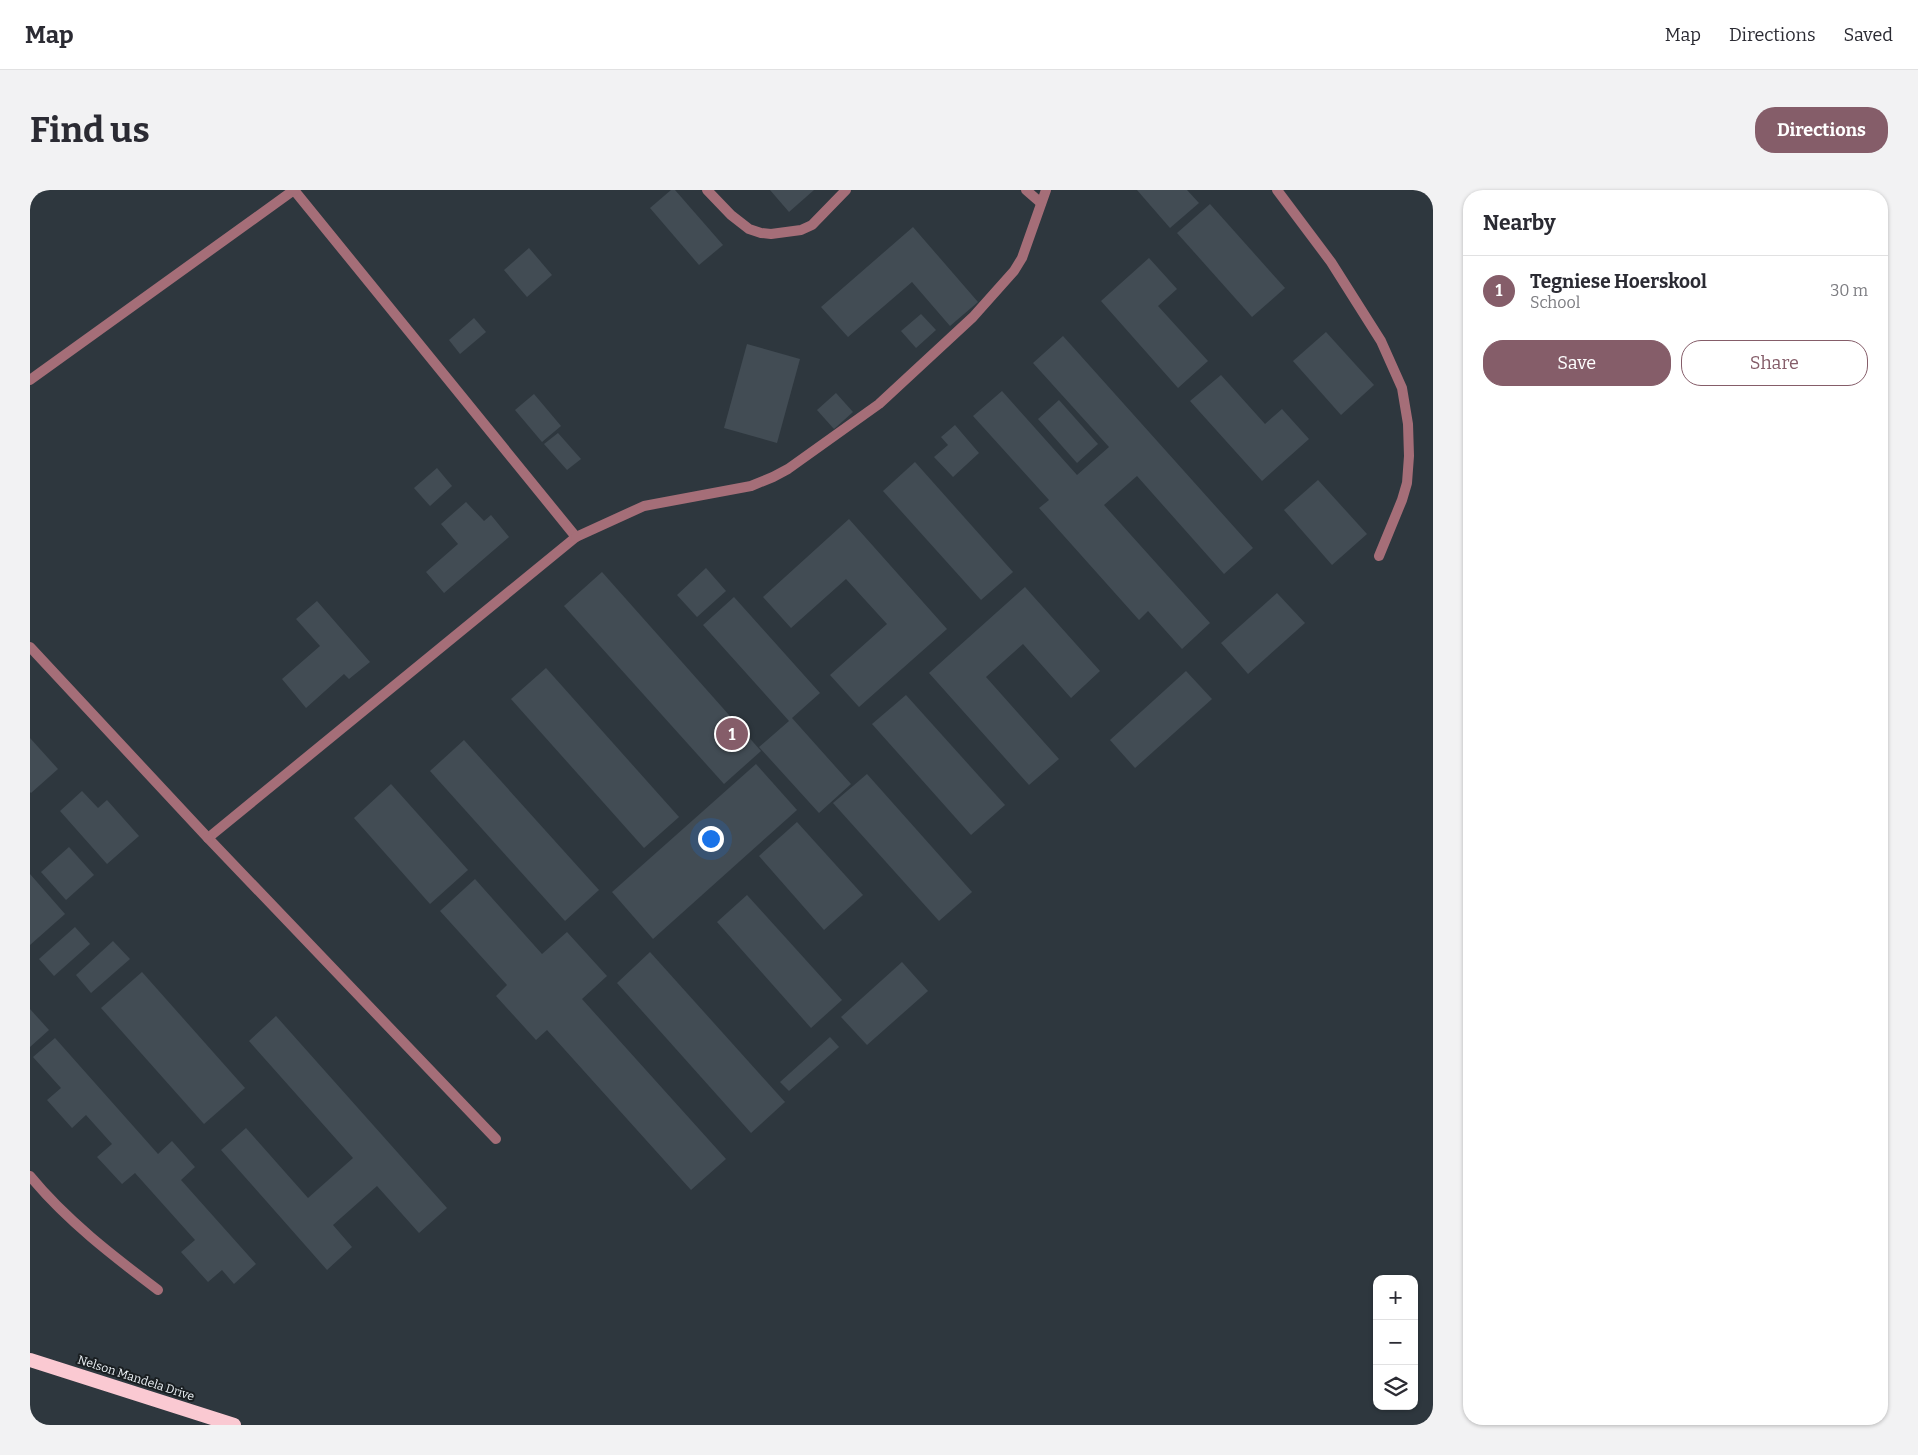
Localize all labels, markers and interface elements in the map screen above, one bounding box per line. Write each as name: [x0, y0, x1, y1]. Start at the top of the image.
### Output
text: Map: [25, 21, 74, 49]
text: Map: [1665, 24, 1701, 46]
text: Directions: [1729, 24, 1816, 46]
text: Saved: [1844, 24, 1893, 46]
button: Directions: [1755, 107, 1888, 153]
text: Find us: [30, 109, 150, 151]
text: Nearby: [1483, 210, 1556, 236]
text: Tegniese Hoerskool: [1530, 270, 1707, 293]
text: 1: [1496, 281, 1502, 300]
text: 30 m: [1830, 281, 1868, 300]
text: School: [1530, 293, 1580, 312]
button: Save: [1483, 340, 1671, 386]
button: Share: [1681, 340, 1868, 386]
pin: 1: [716, 715, 748, 753]
your location: [698, 826, 724, 852]
map controls: [1373, 1275, 1418, 1410]
button: +: [1373, 1275, 1418, 1320]
button: −: [1373, 1320, 1418, 1365]
street label: Nelson Mandela Drive: [76, 1352, 196, 1404]
button: layers: [1373, 1365, 1418, 1410]

